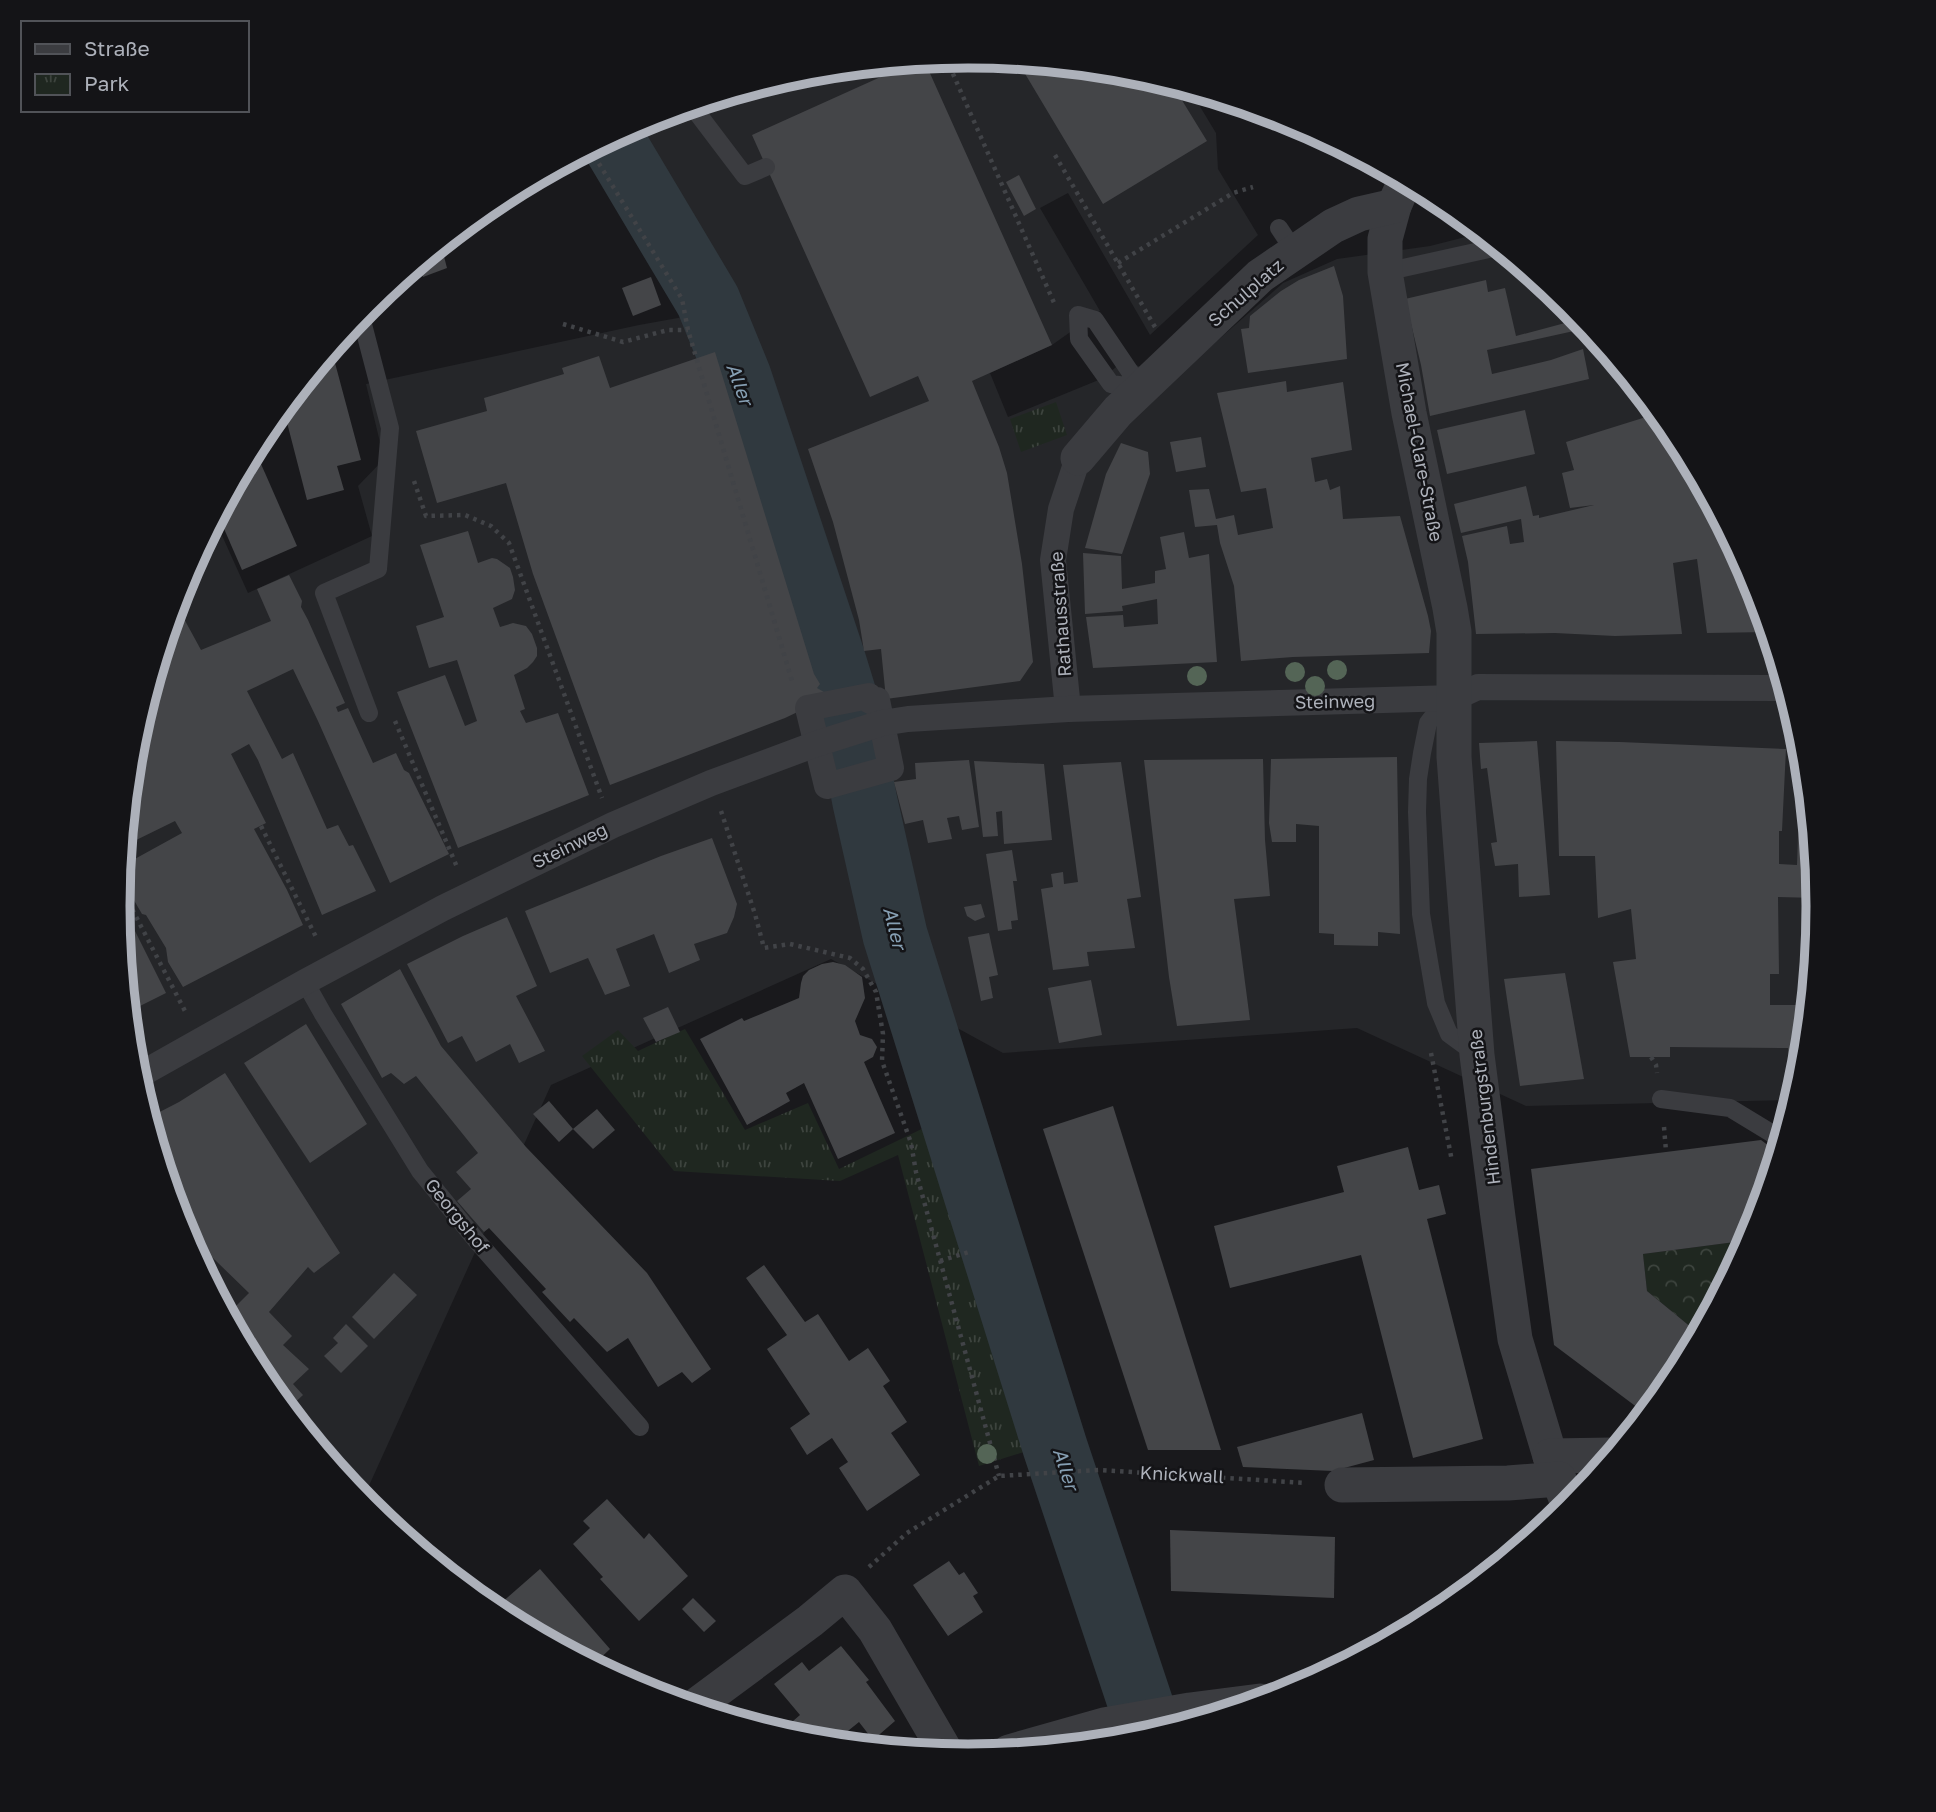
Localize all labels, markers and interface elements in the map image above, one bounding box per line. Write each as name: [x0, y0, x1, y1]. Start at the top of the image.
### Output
legend: [21, 21, 248, 112]
text: Straße: [84, 35, 150, 61]
text: Park: [84, 70, 130, 96]
street label: Schulplatz: [1203, 254, 1288, 331]
water label: Aller: [722, 360, 759, 410]
street label: Michael-Clare-Straße: [1392, 360, 1448, 543]
street label: Rathausstraße: [1045, 551, 1075, 677]
street label: Steinweg: [1295, 689, 1375, 713]
street label: Steinweg: [529, 818, 611, 873]
water label: Aller: [879, 904, 912, 954]
street label: Hindenburgstraße: [1464, 1028, 1504, 1186]
street label: Georgshof: [421, 1174, 495, 1257]
water label: Aller: [1049, 1445, 1085, 1495]
street label: Knickwall: [1139, 1461, 1225, 1487]

